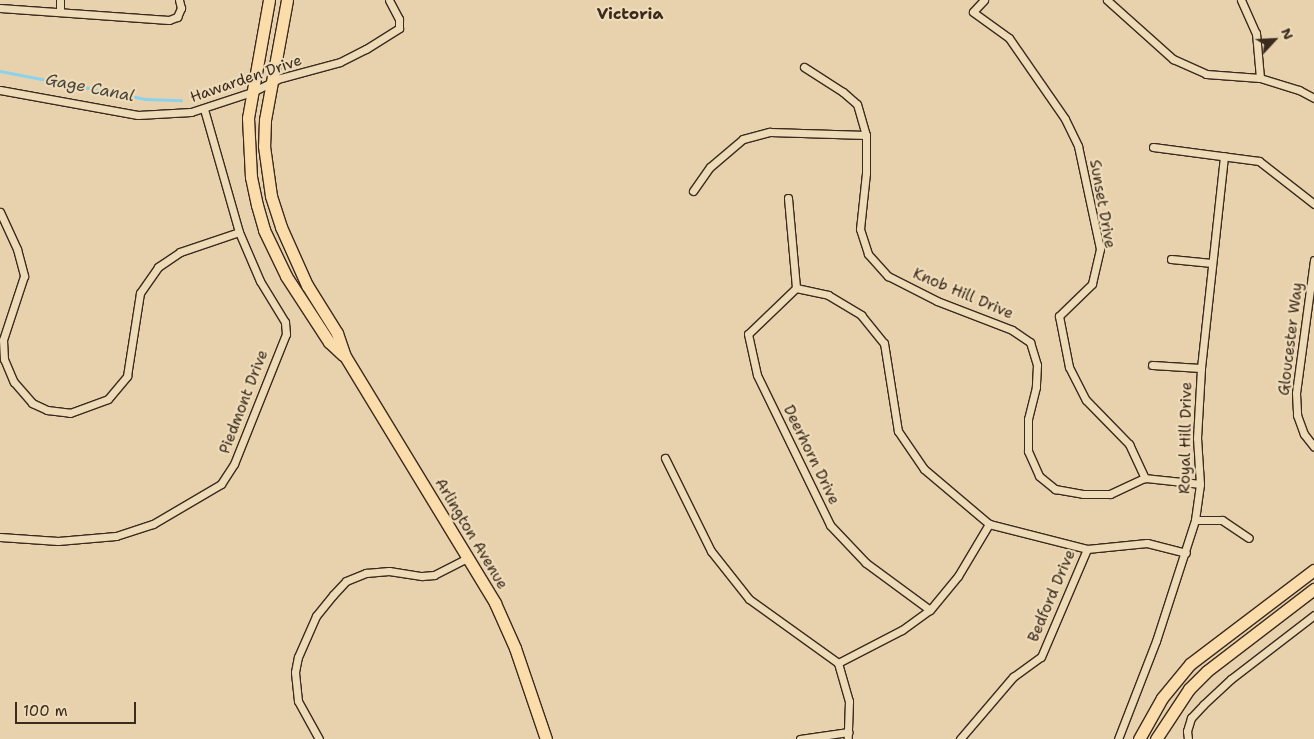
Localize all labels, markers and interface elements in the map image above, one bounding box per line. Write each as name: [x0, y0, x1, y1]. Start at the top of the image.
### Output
district label: Victoria: [597, 4, 663, 24]
north arrow: [1249, 15, 1299, 65]
text: N: [1277, 25, 1298, 42]
street label: Hawarden Drive: [188, 51, 304, 107]
water label: Gage Canal: [44, 70, 136, 106]
street label: Sunset Drive: [1085, 158, 1119, 250]
street label: Knob Hill Drive: [910, 265, 1016, 323]
street label: Gloucester Way: [1275, 281, 1307, 397]
street label: Piedmont Drive: [216, 347, 272, 457]
street label: Royal Hill Drive: [1176, 382, 1196, 494]
street label: Deerhorn Drive: [779, 402, 843, 508]
street label: Arlington Avenue: [431, 475, 511, 593]
street label: Bedford Drive: [1025, 547, 1079, 645]
scale bar: [18, 692, 139, 724]
text: 100 m: [23, 701, 68, 721]

